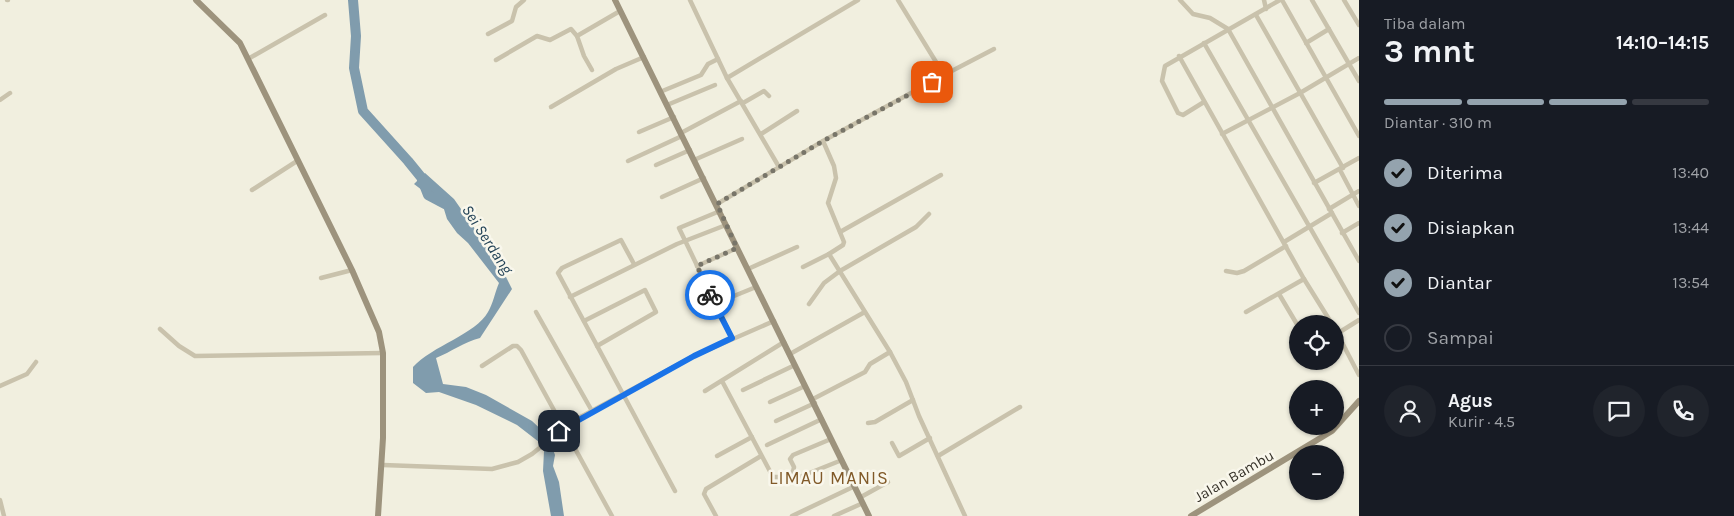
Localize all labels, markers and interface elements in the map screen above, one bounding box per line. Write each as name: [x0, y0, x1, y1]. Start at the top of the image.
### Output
text: Tiba dalam: [1384, 14, 1465, 33]
text: 14:10–14:15: [1616, 32, 1709, 54]
text: 3 mnt: [1384, 33, 1475, 70]
pin: [911, 61, 953, 103]
icon: bag: [918, 68, 946, 96]
text: Diantar · 310 m: [1384, 113, 1492, 132]
icon: check: [1384, 159, 1412, 187]
text: Diterima: [1427, 162, 1503, 184]
text: 13:40: [1672, 163, 1709, 182]
water label: Sei Serdang: [458, 201, 518, 278]
icon: check: [1384, 214, 1412, 242]
text: Disiapkan: [1427, 217, 1515, 239]
text: 13:44: [1673, 218, 1709, 237]
icon: check: [1384, 269, 1412, 297]
courier: [685, 270, 735, 320]
text: Diantar: [1427, 272, 1492, 294]
text: 13:54: [1673, 273, 1709, 292]
icon: bike: [696, 281, 724, 309]
map controls: [1289, 315, 1344, 500]
button: locate: [1289, 315, 1344, 370]
text: Sampai: [1427, 327, 1494, 349]
button: +: [1289, 380, 1344, 435]
button: person: [1384, 385, 1436, 437]
button: chat: [1593, 385, 1645, 437]
button: phone: [1657, 385, 1709, 437]
text: Agus: [1448, 390, 1493, 412]
pin: [538, 410, 580, 452]
text: Kurir · 4.5: [1448, 412, 1515, 431]
icon: home: [545, 417, 573, 445]
button: −: [1289, 445, 1344, 500]
street label: Jalan Bambu: [1191, 446, 1277, 506]
district label: LIMAU MANIS: [769, 467, 889, 489]

